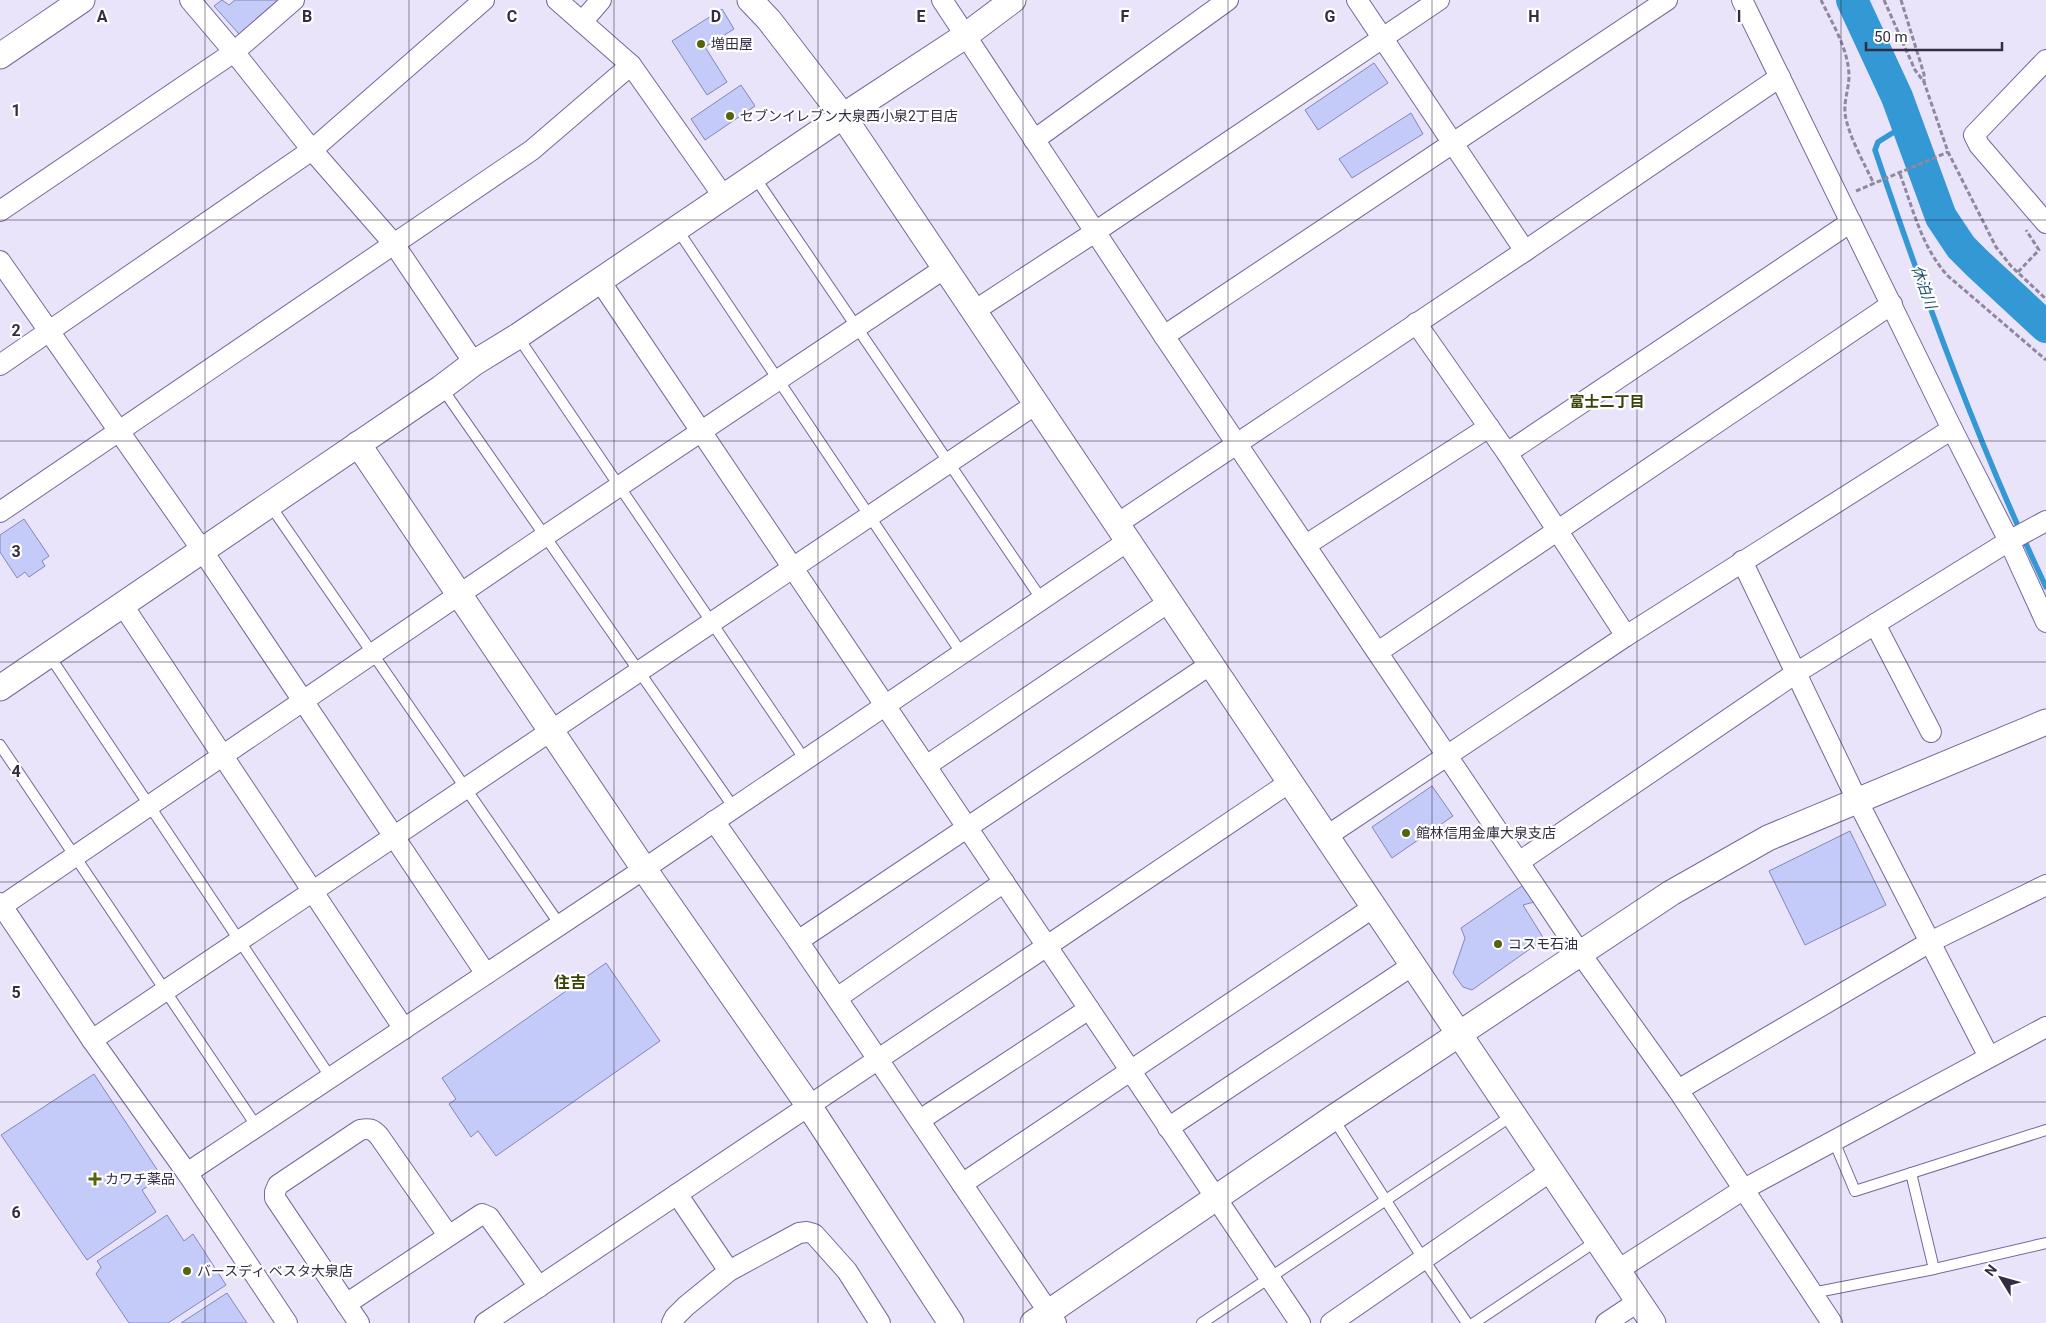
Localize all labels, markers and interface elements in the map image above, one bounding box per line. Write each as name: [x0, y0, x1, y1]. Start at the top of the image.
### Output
text: A: [97, 7, 108, 26]
text: B: [302, 7, 312, 26]
text: C: [507, 7, 517, 26]
text: D: [711, 7, 721, 26]
text: E: [917, 7, 926, 26]
text: F: [1121, 7, 1130, 26]
text: G: [1325, 7, 1336, 26]
text: H: [1528, 7, 1540, 26]
text: I: [1737, 7, 1741, 26]
scale bar: [1866, 20, 2002, 52]
text: 50 m: [1874, 28, 1908, 46]
place label: 増田屋: [711, 36, 753, 52]
marker: 増田屋: [695, 38, 707, 50]
text: 1: [11, 101, 21, 120]
place label: セブンイレブン大泉西小泉2丁目店: [740, 108, 958, 124]
marker: セブンイレブン大泉西小泉2丁目店: [724, 110, 736, 122]
water label: 休泊川: [1908, 263, 1941, 313]
text: 2: [11, 321, 21, 340]
district label: 富士二丁目: [1569, 393, 1645, 411]
text: 3: [11, 542, 21, 561]
text: 4: [11, 762, 21, 781]
place label: 館林信用金庫大泉支店: [1416, 825, 1556, 841]
marker: 館林信用金庫大泉支店: [1400, 827, 1412, 839]
place label: コスモ石油: [1508, 936, 1578, 952]
marker: コスモ石油: [1492, 938, 1504, 950]
district label: 住吉: [553, 973, 586, 992]
text: 5: [11, 983, 21, 1002]
place label: カワチ薬品: [105, 1171, 175, 1187]
marker: カワチ薬品: [89, 1173, 101, 1185]
text: 6: [11, 1203, 21, 1222]
north arrow: [1976, 1253, 2026, 1303]
text: N: [1981, 1261, 2000, 1279]
place label: バースディ ベスタ大泉店: [197, 1263, 353, 1279]
marker: バースディ ベスタ大泉店: [181, 1265, 193, 1277]

